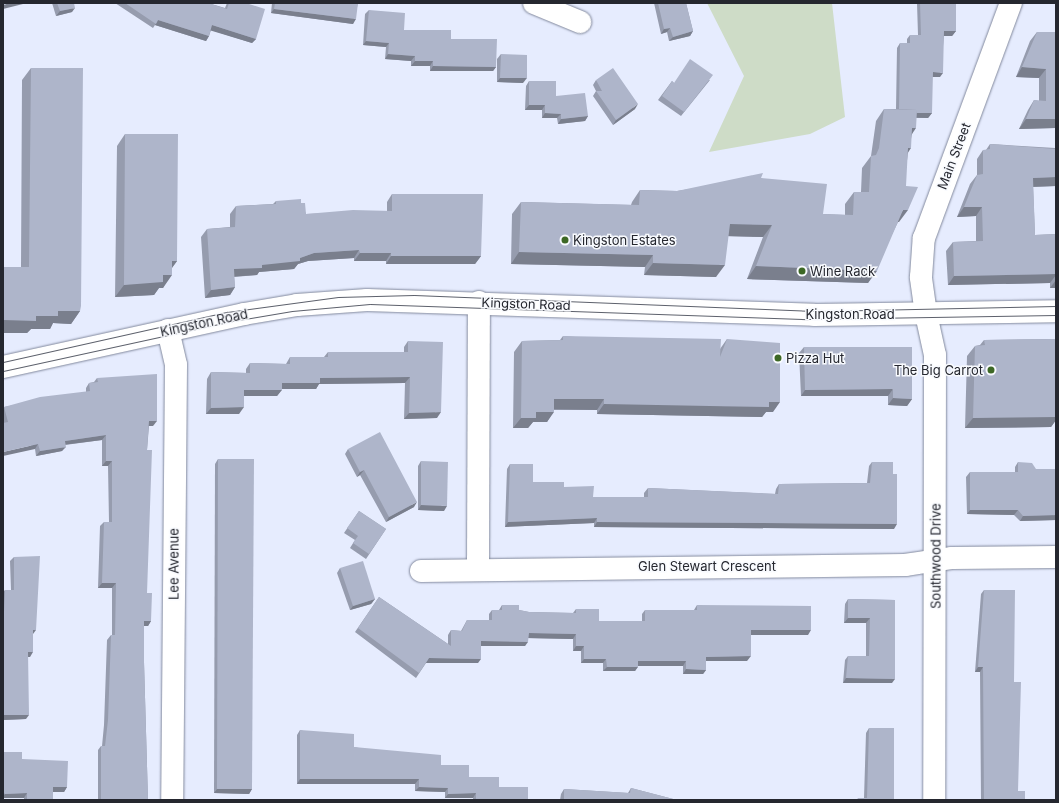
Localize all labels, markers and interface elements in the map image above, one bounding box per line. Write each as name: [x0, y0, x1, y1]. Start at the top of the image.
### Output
street label: Main Street: [934, 120, 974, 192]
place label: Kingston Estates: [573, 232, 676, 248]
marker: Kingston Estates: [560, 235, 570, 245]
place label: Wine Rack: [810, 263, 875, 279]
marker: Wine Rack: [797, 266, 807, 276]
street label: Kingston Road: [481, 295, 571, 313]
street label: Kingston Road: [159, 306, 249, 340]
street label: Kingston Road: [805, 306, 895, 322]
place label: Pizza Hut: [786, 350, 844, 366]
marker: Pizza Hut: [773, 353, 783, 363]
place label: The Big Carrot: [894, 362, 983, 378]
marker: The Big Carrot: [986, 365, 996, 375]
street label: Southwood Drive: [928, 503, 944, 609]
street label: Lee Avenue: [166, 528, 182, 600]
street label: Glen Stewart Crescent: [638, 558, 776, 574]

